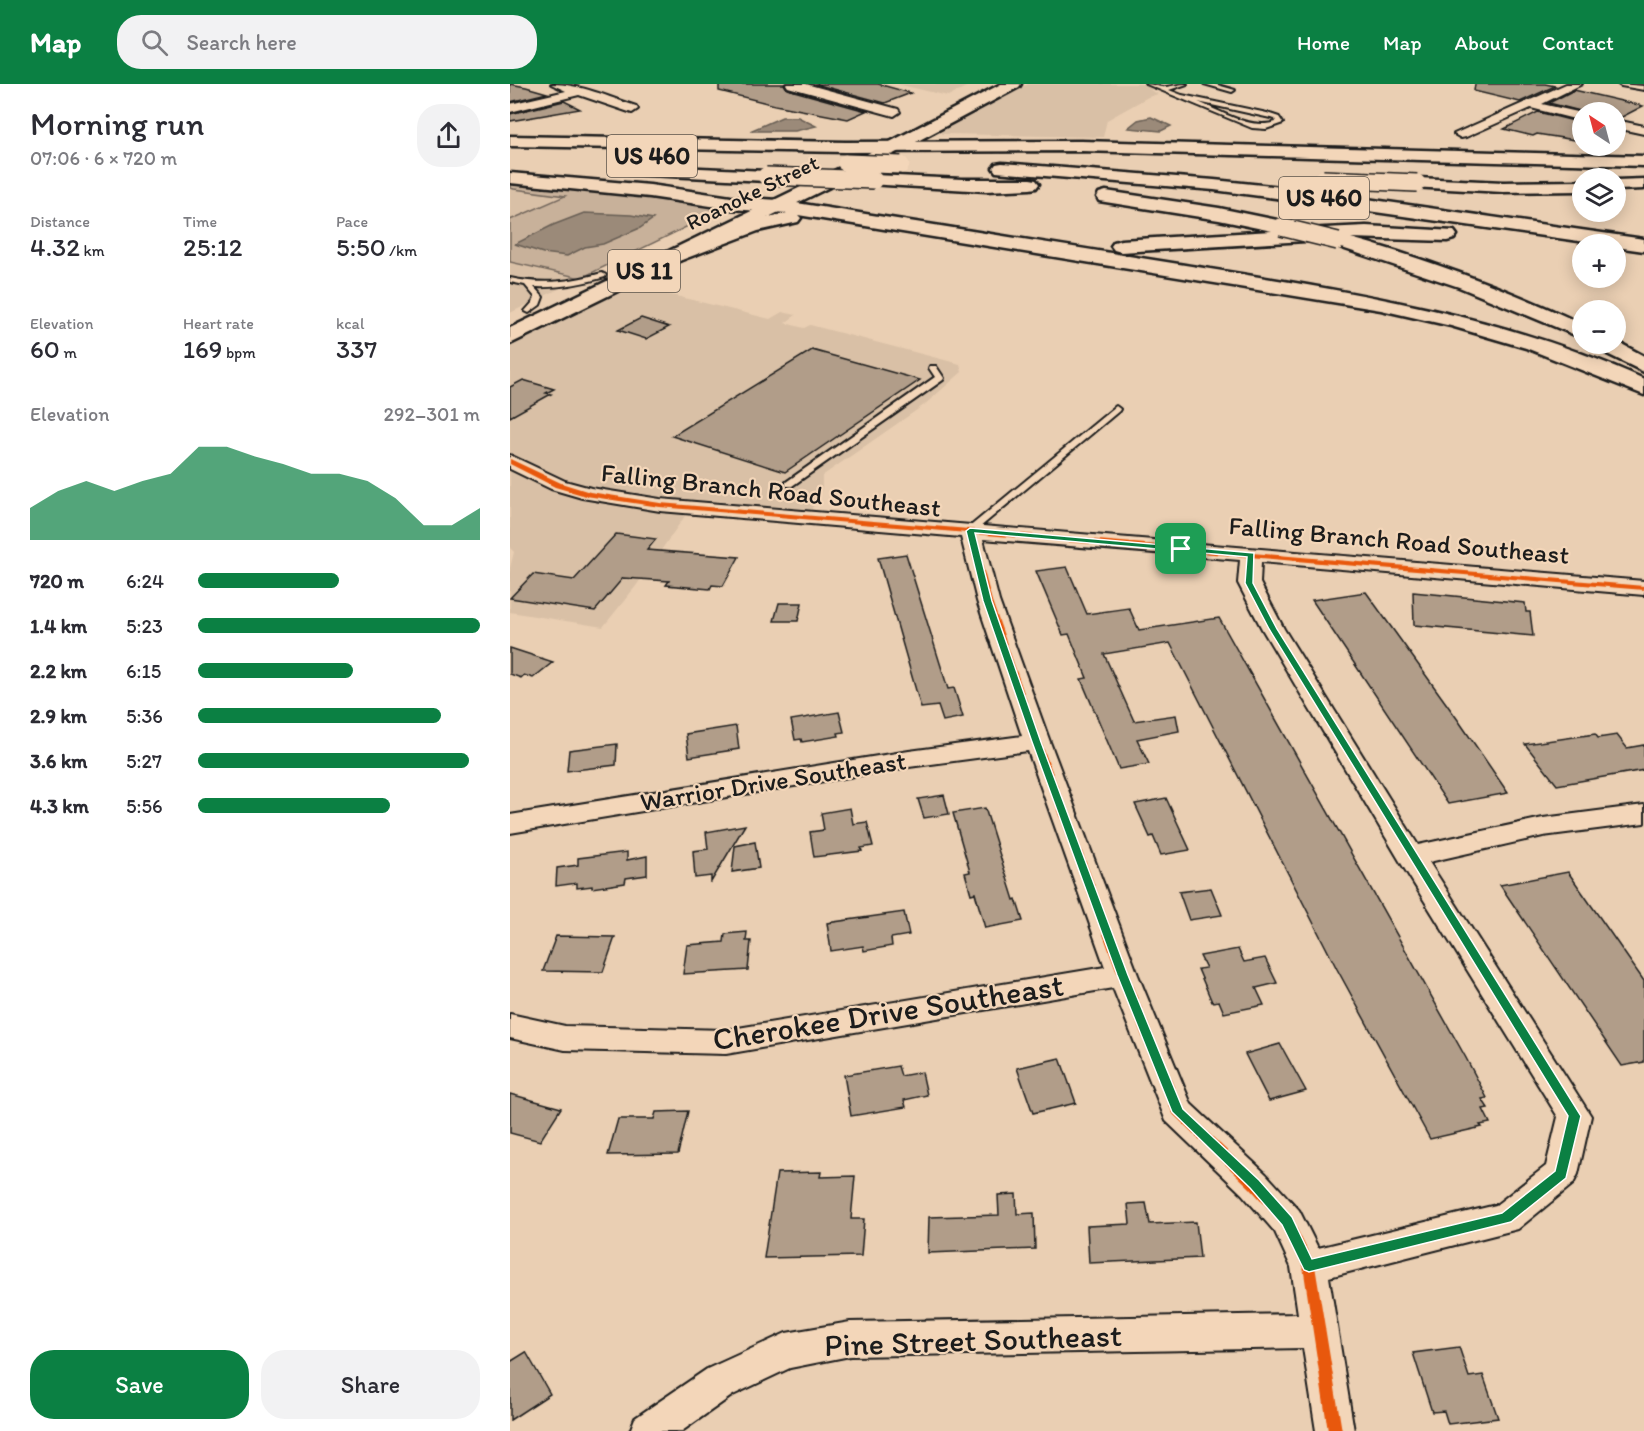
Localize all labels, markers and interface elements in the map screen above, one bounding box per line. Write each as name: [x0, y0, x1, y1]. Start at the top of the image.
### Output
search box: [117, 15, 537, 69]
text: Map: [30, 25, 81, 59]
icon: search: [138, 26, 171, 59]
text: Search here: [186, 29, 297, 56]
text: Home: [1297, 30, 1350, 55]
text: Map: [1383, 30, 1422, 55]
text: About: [1455, 30, 1509, 55]
text: Contact: [1542, 30, 1614, 55]
north arrow: [1572, 102, 1626, 156]
map controls: [1572, 102, 1626, 354]
text: Morning run: [30, 104, 205, 143]
button: share: [417, 104, 480, 167]
road number: US 460: [607, 135, 697, 177]
text: 07:06 · 6 × 720 m: [30, 146, 177, 170]
street label: Roanoke Street: [682, 149, 823, 236]
button: layers: [1572, 168, 1626, 222]
road number: US 460: [1279, 177, 1369, 219]
text: Distance: [30, 212, 90, 231]
text: Time: [183, 212, 217, 231]
text: Pace: [336, 212, 368, 231]
text: 4.32: [30, 231, 80, 263]
text: 25:12: [183, 231, 242, 263]
text: 5:50: [336, 231, 386, 263]
button: +: [1572, 234, 1626, 288]
text: km: [80, 241, 105, 260]
text: /km: [386, 241, 417, 260]
road number: US 11: [608, 250, 680, 292]
button: −: [1572, 300, 1626, 354]
text: Elevation: [30, 314, 94, 333]
text: Heart rate: [183, 314, 254, 333]
text: kcal: [336, 314, 364, 333]
text: 60: [30, 333, 60, 365]
text: 169: [183, 333, 222, 365]
text: 337: [336, 333, 377, 365]
text: m: [60, 343, 77, 362]
text: bpm: [222, 343, 256, 362]
text: Elevation: [30, 402, 109, 426]
text: 292–301 m: [384, 402, 480, 426]
street label: Falling Branch Road Southeast: [599, 456, 943, 524]
street label: Falling Branch Road Southeast: [1227, 509, 1571, 571]
pin: [1155, 523, 1206, 574]
icon: arrive: [1164, 532, 1197, 565]
text: 720 m: [30, 569, 84, 593]
text: 6:24: [126, 569, 164, 593]
text: 1.4 km: [30, 614, 87, 638]
text: 5:23: [126, 614, 163, 638]
text: 2.2 km: [30, 659, 87, 683]
text: 6:15: [126, 659, 161, 683]
text: 2.9 km: [30, 704, 87, 728]
text: 5:36: [126, 704, 163, 728]
street label: Warrior Drive Southeast: [638, 744, 908, 818]
text: 3.6 km: [30, 749, 87, 773]
text: 5:27: [126, 749, 162, 773]
text: 4.3 km: [30, 794, 89, 818]
text: 5:56: [126, 794, 162, 818]
street label: Cherokee Drive Southeast: [710, 965, 1066, 1059]
street label: Pine Street Southeast: [824, 1316, 1122, 1364]
button: Save: [30, 1350, 249, 1419]
button: Share: [261, 1350, 480, 1419]

